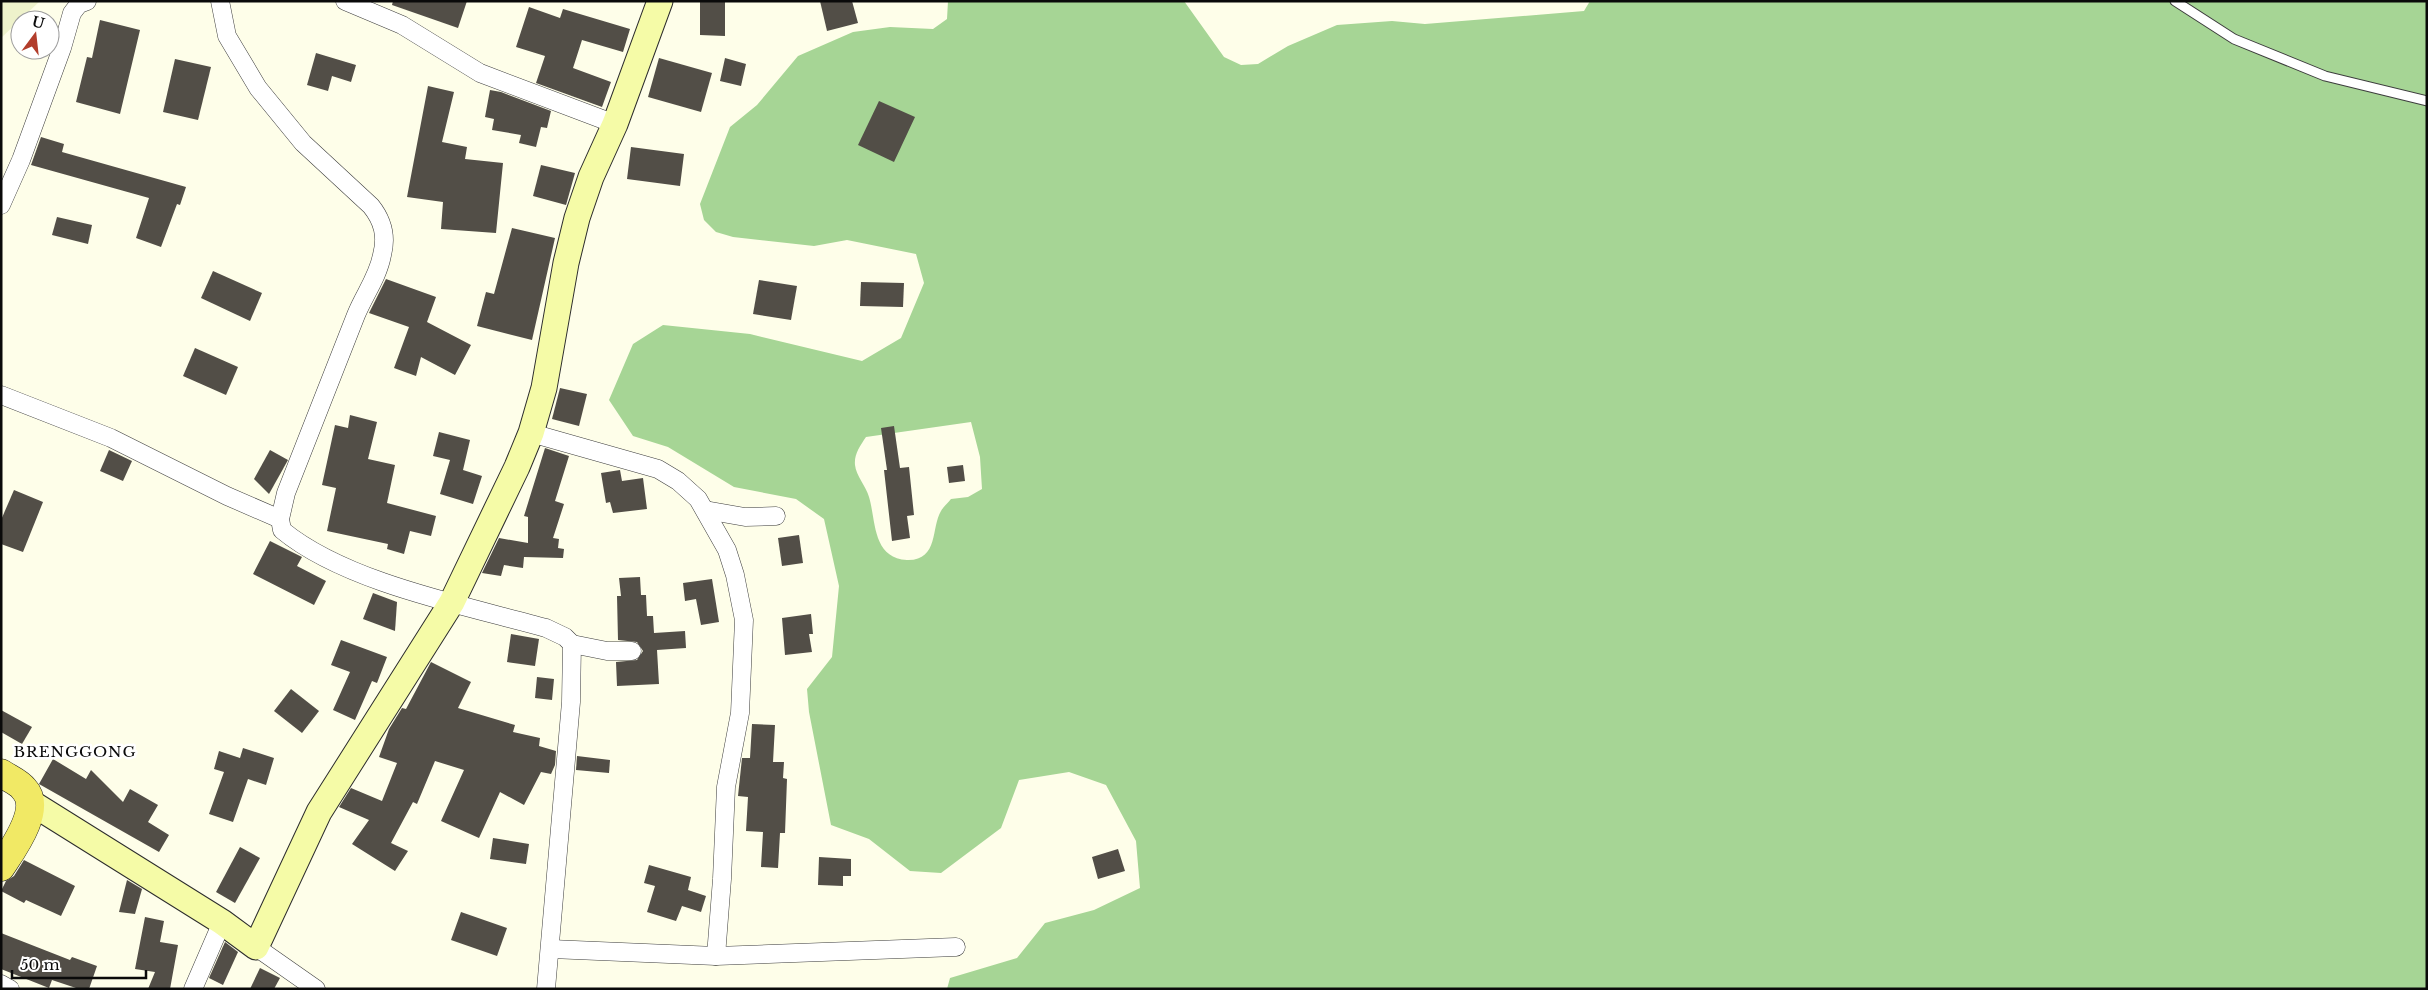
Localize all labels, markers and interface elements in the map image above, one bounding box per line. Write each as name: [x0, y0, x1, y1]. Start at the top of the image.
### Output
north arrow: [10, 10, 60, 60]
text: U: [30, 12, 47, 33]
district label: BRENGGONG: [13, 742, 137, 761]
scale bar: [12, 948, 146, 980]
text: 50 m: [20, 955, 60, 974]

